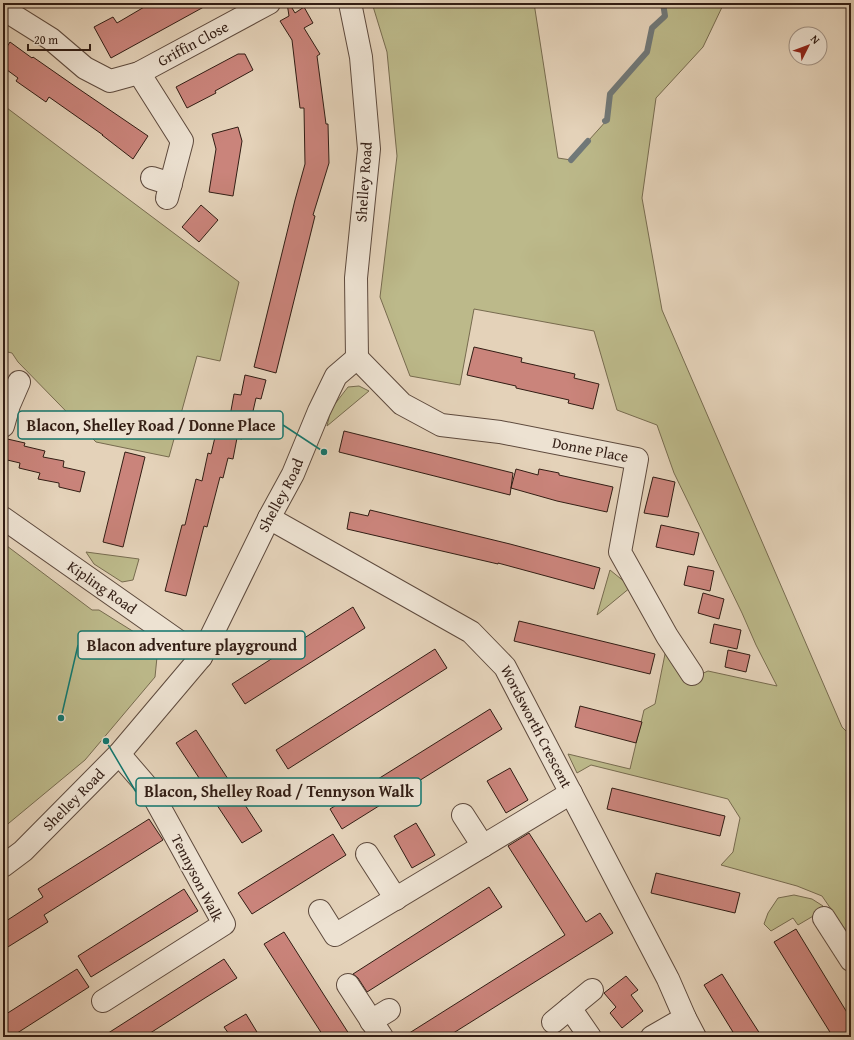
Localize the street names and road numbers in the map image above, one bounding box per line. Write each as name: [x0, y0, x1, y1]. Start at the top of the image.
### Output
street label: Griffin Close: [154, 16, 232, 71]
street label: Shelley Road: [350, 141, 377, 223]
street label: Donne Place: [550, 432, 630, 467]
street label: Shelley Road: [253, 455, 308, 535]
street label: Kipling Road: [63, 555, 141, 619]
street label: Wordsworth Crescent: [496, 661, 578, 792]
street label: Shelley Road: [38, 763, 109, 835]
street label: Tennyson Walk: [166, 830, 229, 925]

